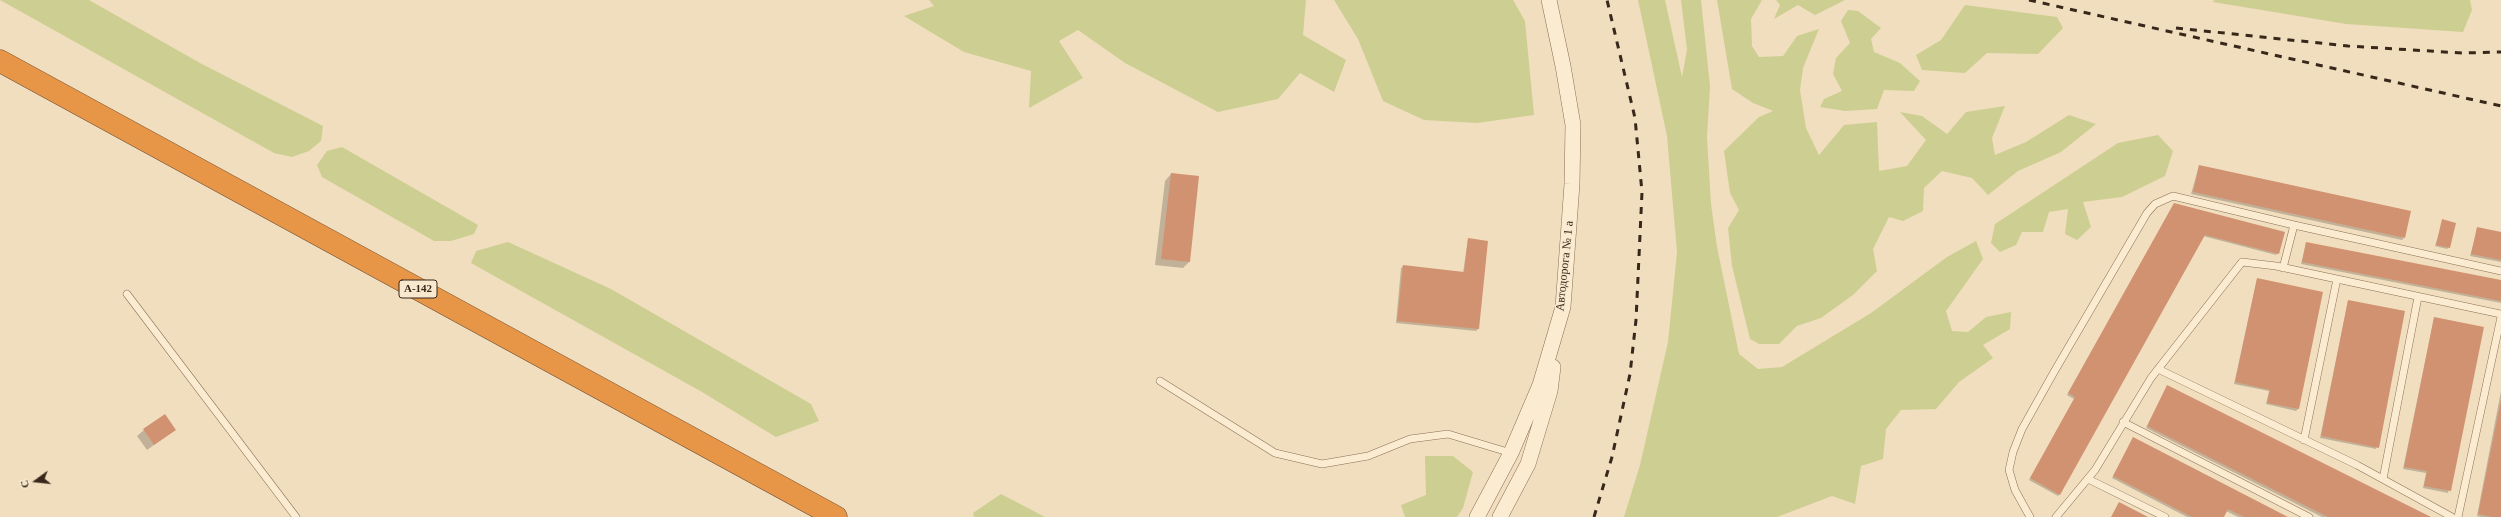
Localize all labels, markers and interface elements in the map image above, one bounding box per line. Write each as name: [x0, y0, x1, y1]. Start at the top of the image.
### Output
street label: Автодорога № 1 а: [1553, 220, 1577, 312]
road number: А-142: [399, 280, 437, 298]
north arrow: [16, 461, 56, 501]
text: С: [18, 479, 31, 490]

